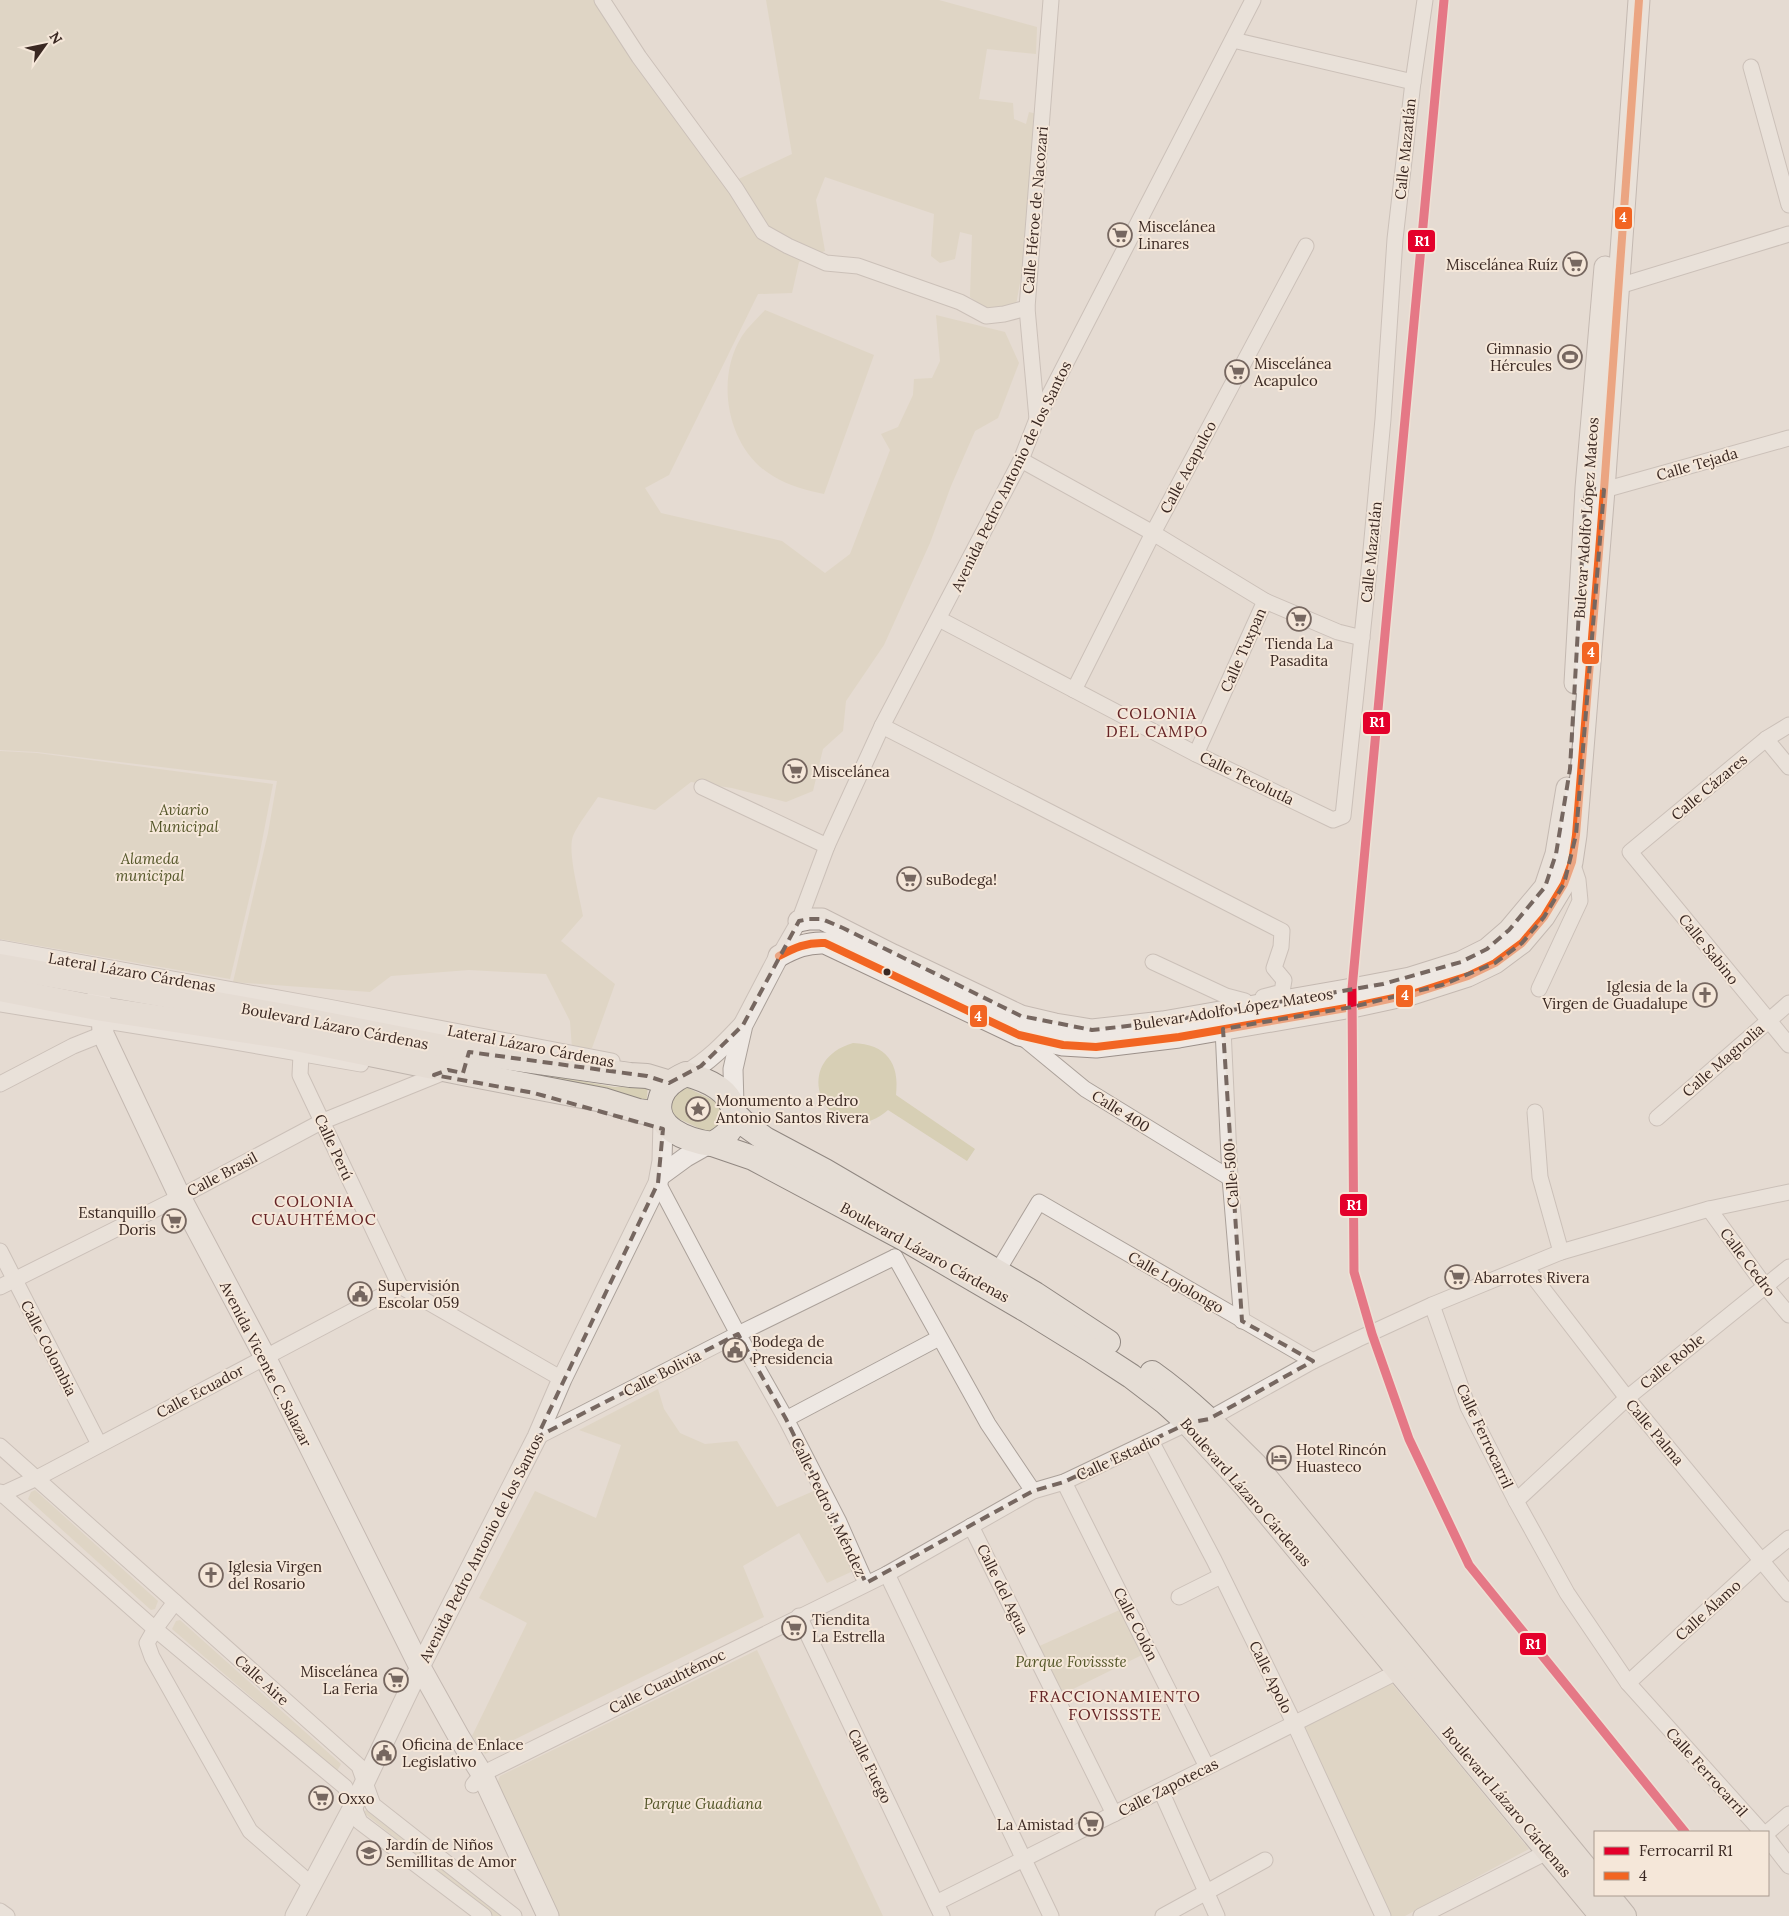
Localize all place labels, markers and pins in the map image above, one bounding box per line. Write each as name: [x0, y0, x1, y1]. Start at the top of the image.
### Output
place label: Miscelánea Linares: [1138, 217, 1216, 253]
supermarket icon: Miscelánea Linares: [1107, 222, 1133, 248]
supermarket icon: Miscelánea Ruíz: [1562, 251, 1588, 277]
place label: Miscelánea Ruíz: [1446, 255, 1558, 274]
place label: Gimnasio Hércules: [1486, 339, 1552, 375]
sports icon: Gimnasio Hércules: [1557, 344, 1583, 370]
place label: Miscelánea Acapulco: [1253, 354, 1332, 390]
supermarket icon: Miscelánea Acapulco: [1224, 359, 1250, 385]
supermarket icon: Tienda La Pasadita: [1286, 606, 1312, 632]
place label: Tienda La Pasadita: [1265, 634, 1333, 670]
supermarket icon: Miscelánea: [782, 758, 808, 784]
place label: Miscelánea: [812, 762, 890, 781]
supermarket icon: suBodega!: [896, 866, 922, 892]
place label: suBodega!: [926, 870, 997, 889]
unlabelled marker: [882, 967, 892, 977]
place label: Iglesia de la Virgen de Guadalupe: [1541, 977, 1688, 1013]
church icon: Iglesia de la Virgen de Guadalupe: [1692, 982, 1718, 1008]
place label: Monumento a Pedro Antonio Santos Rivera: [715, 1091, 869, 1127]
place icon: Monumento a Pedro Antonio Santos Rivera: [685, 1096, 711, 1122]
place label: Estanquillo Doris: [78, 1203, 156, 1239]
supermarket icon: Estanquillo Doris: [161, 1208, 187, 1234]
supermarket icon: Abarrotes Rivera: [1444, 1264, 1470, 1290]
place label: Abarrotes Rivera: [1473, 1268, 1590, 1287]
place label: Supervisión Escolar 059: [378, 1276, 460, 1312]
public building icon: Supervisión Escolar 059: [347, 1281, 373, 1307]
place label: Bodega de Presidencia: [752, 1332, 833, 1368]
public building icon: Bodega de Presidencia: [722, 1337, 748, 1363]
place label: Hotel Rincón Huasteco: [1296, 1440, 1387, 1476]
hotel icon: Hotel Rincón Huasteco: [1266, 1445, 1292, 1471]
place label: Iglesia Virgen del Rosario: [228, 1557, 322, 1593]
church icon: Iglesia Virgen del Rosario: [198, 1562, 224, 1588]
place label: Tiendita La Estrella: [812, 1610, 885, 1646]
supermarket icon: Tiendita La Estrella: [781, 1615, 807, 1641]
place label: Miscelánea La Feria: [300, 1662, 378, 1698]
supermarket icon: Miscelánea La Feria: [383, 1667, 409, 1693]
place label: Oficina de Enlace Legislativo: [402, 1735, 524, 1771]
public building icon: Oficina de Enlace Legislativo: [371, 1740, 397, 1766]
supermarket icon: Oxxo: [308, 1785, 334, 1811]
place label: Oxxo: [338, 1789, 375, 1808]
supermarket icon: La Amistad: [1078, 1811, 1104, 1837]
place label: La Amistad: [997, 1815, 1074, 1834]
place label: Jardín de Niños Semillitas de Amor: [385, 1835, 517, 1871]
school or university icon: Jardín de Niños Semillitas de Amor: [356, 1840, 382, 1866]

